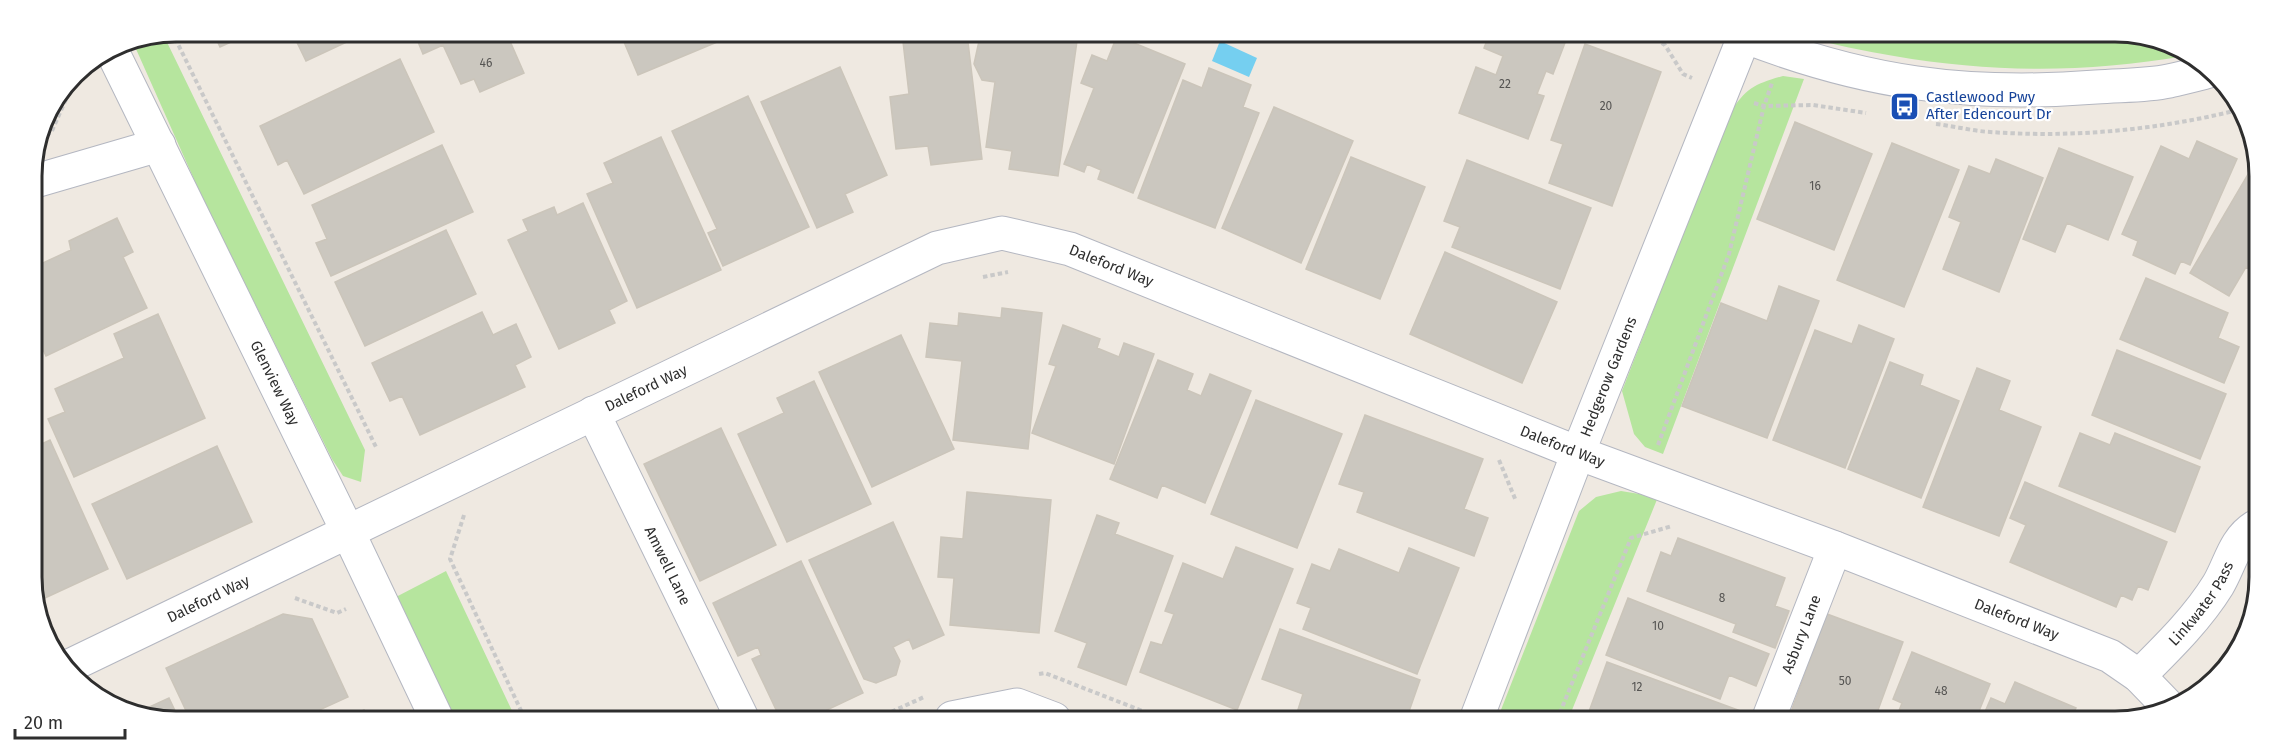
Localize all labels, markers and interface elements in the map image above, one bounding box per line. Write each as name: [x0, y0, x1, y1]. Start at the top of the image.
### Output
house number: 46: [480, 56, 492, 70]
house number: 22: [1499, 77, 1511, 91]
place label: Castlewood Pwy After Edencourt Dr: [1926, 88, 2052, 123]
bus stop icon: Castlewood Pwy After Edencourt Dr: [1889, 90, 1921, 122]
house number: 20: [1600, 99, 1613, 113]
house number: 16: [1809, 179, 1821, 193]
street label: Daleford Way: [1067, 241, 1157, 291]
street label: Hedgerow Gardens: [1576, 314, 1641, 439]
street label: Glenview Way: [246, 337, 304, 429]
street label: Daleford Way: [602, 360, 691, 416]
street label: Daleford Way: [1518, 422, 1608, 471]
street label: Amwell Lane: [641, 523, 695, 608]
street label: Linkwater Pass: [2165, 559, 2237, 649]
street label: Daleford Way: [164, 571, 253, 626]
house number: 8: [1719, 591, 1726, 605]
street label: Asbury Lane: [1778, 592, 1825, 676]
street label: Daleford Way: [1972, 595, 2062, 644]
house number: 10: [1652, 619, 1664, 633]
house number: 50: [1839, 674, 1852, 688]
house number: 12: [1631, 680, 1643, 694]
house number: 48: [1935, 684, 1948, 698]
scale bar: [15, 702, 124, 740]
text: 20 m: [24, 712, 63, 734]

